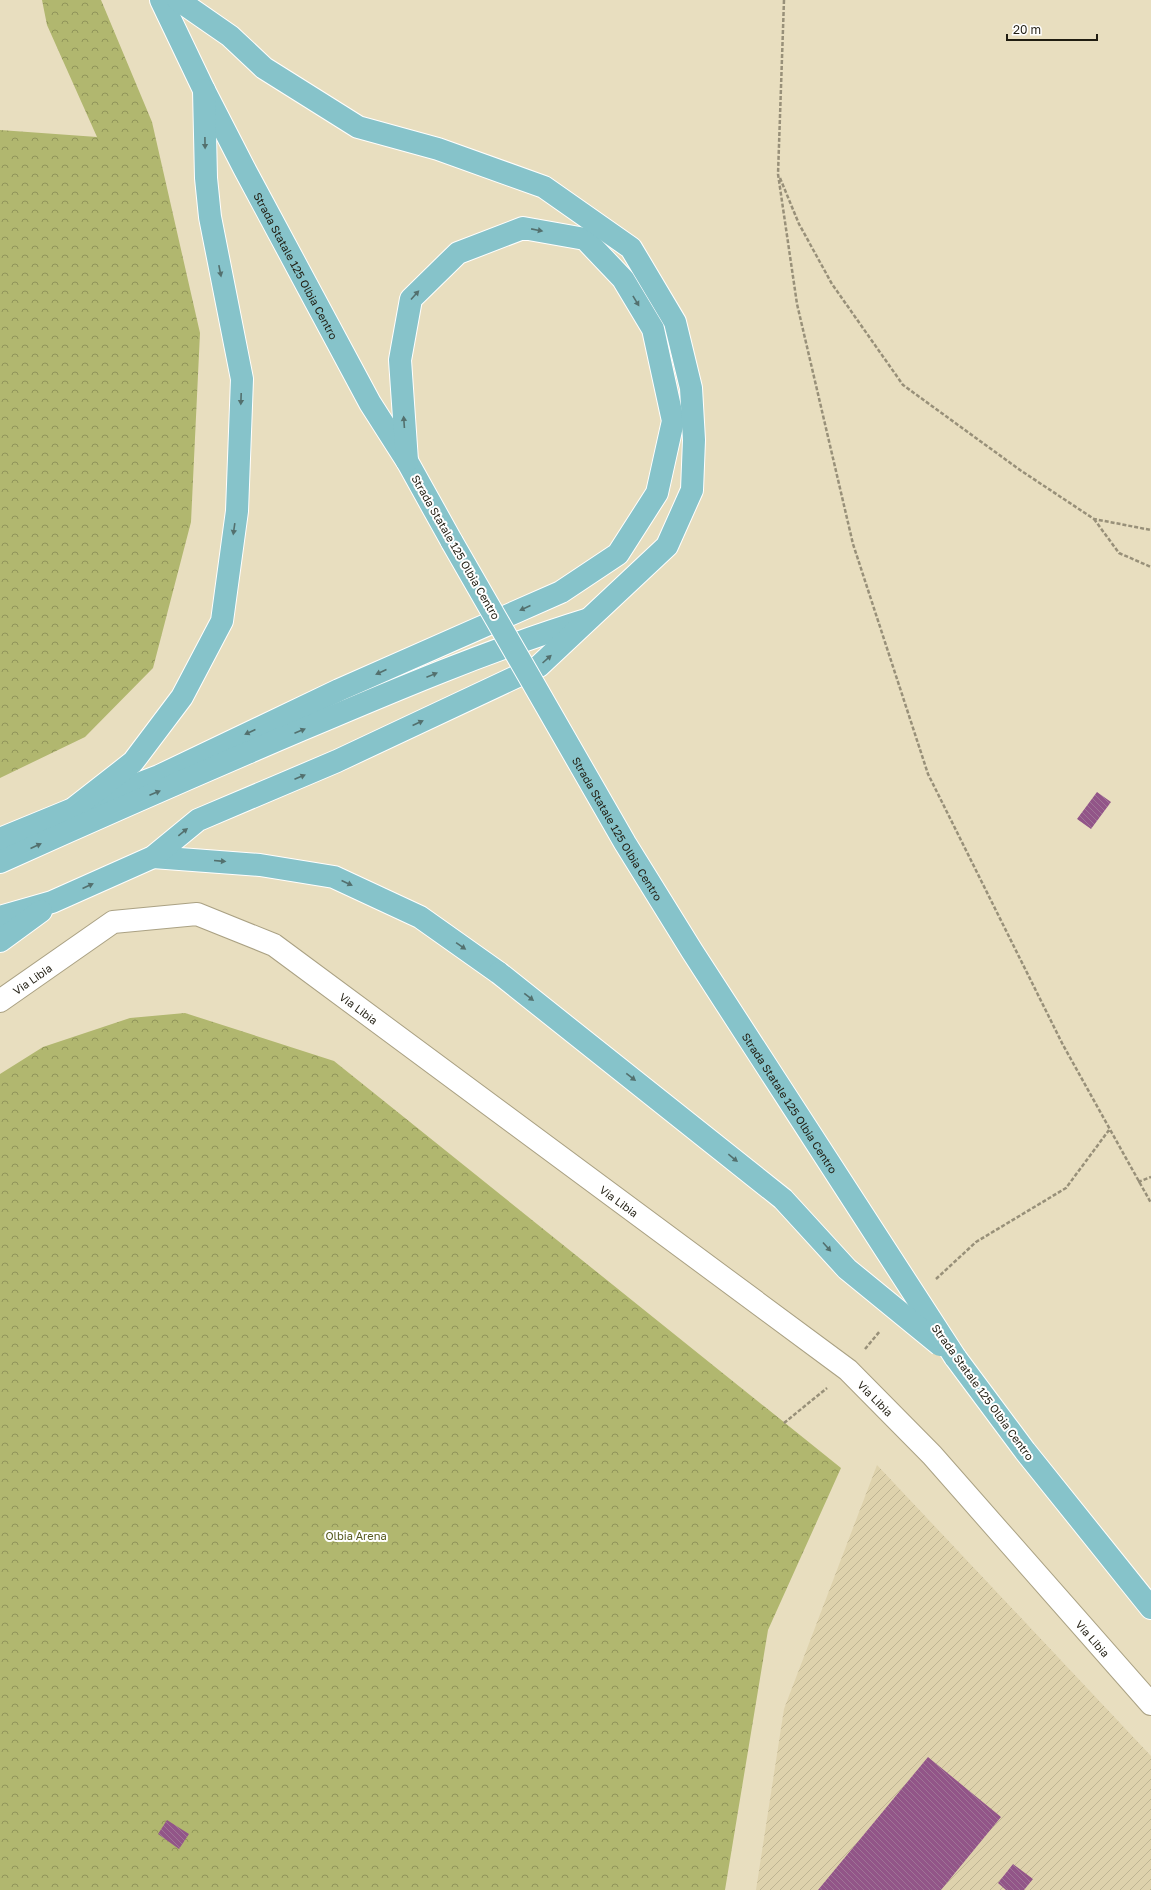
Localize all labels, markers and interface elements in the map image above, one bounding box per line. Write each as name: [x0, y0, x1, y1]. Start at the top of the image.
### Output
scale bar: [1007, 16, 1097, 42]
text: 20 m: [1013, 22, 1041, 37]
one-way arrow: [202, 137, 208, 150]
street label: Strada Statale 125 Olbia Centro: [252, 190, 341, 342]
one-way arrow: [530, 228, 543, 234]
one-way arrow: [218, 265, 224, 278]
one-way arrow: [410, 290, 420, 300]
one-way arrow: [633, 295, 640, 307]
one-way arrow: [238, 393, 244, 406]
one-way arrow: [401, 416, 408, 428]
street label: Strada Statale 125 Olbia Centro: [409, 472, 503, 622]
one-way arrow: [231, 523, 237, 535]
one-way arrow: [520, 605, 531, 611]
one-way arrow: [542, 655, 551, 664]
one-way arrow: [374, 669, 386, 675]
one-way arrow: [427, 672, 438, 678]
one-way arrow: [412, 720, 424, 726]
one-way arrow: [294, 728, 305, 734]
one-way arrow: [245, 729, 256, 735]
street label: Strada Statale 125 Olbia Centro: [570, 754, 666, 903]
one-way arrow: [294, 773, 306, 779]
one-way arrow: [149, 790, 160, 796]
one-way arrow: [178, 828, 188, 837]
one-way arrow: [30, 842, 42, 848]
one-way arrow: [214, 858, 226, 865]
one-way arrow: [341, 880, 353, 886]
one-way arrow: [82, 883, 94, 889]
one-way arrow: [455, 942, 466, 950]
street label: Via Libia: [10, 961, 54, 997]
street label: Via Libia: [337, 989, 381, 1026]
one-way arrow: [524, 993, 535, 1001]
street label: Strada Statale 125 Olbia Centro: [740, 1030, 841, 1176]
one-way arrow: [626, 1073, 637, 1082]
one-way arrow: [728, 1154, 738, 1163]
street label: Via Libia: [598, 1182, 641, 1219]
one-way arrow: [823, 1242, 832, 1252]
street label: Strada Statale 125 Olbia Centro: [929, 1322, 1037, 1463]
street label: Via Libia: [856, 1378, 896, 1418]
park label: Olbia Arena: [325, 1529, 387, 1542]
street label: Via Libia: [1074, 1617, 1113, 1659]

